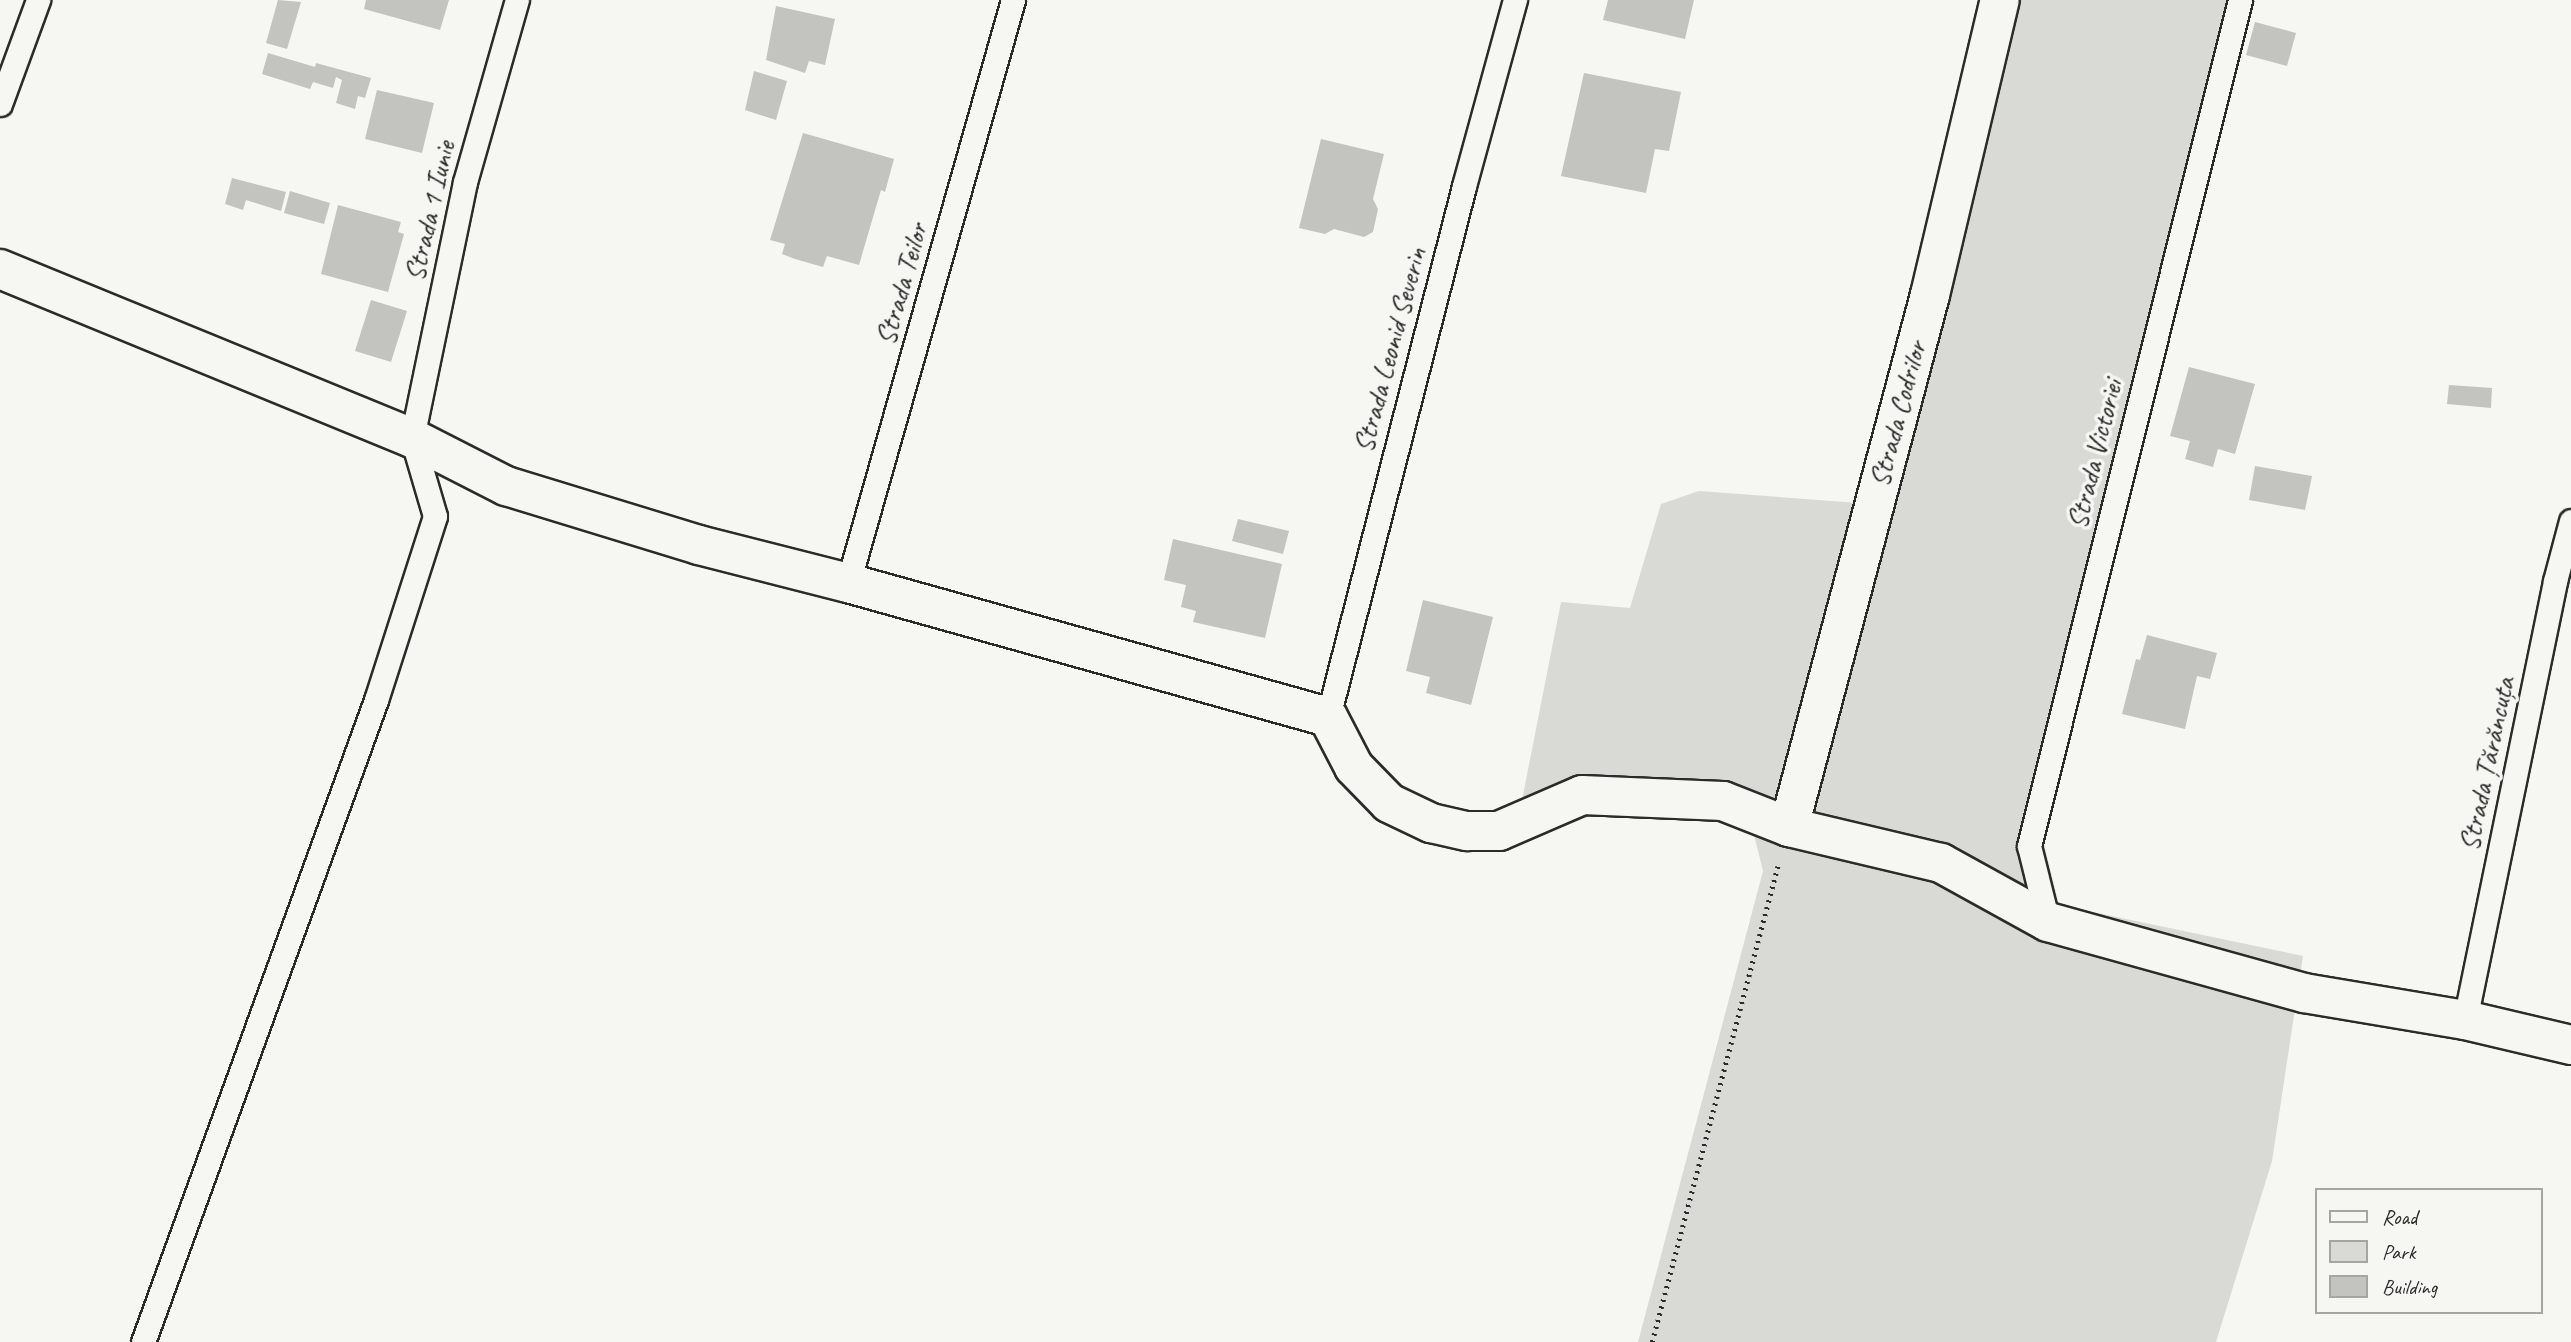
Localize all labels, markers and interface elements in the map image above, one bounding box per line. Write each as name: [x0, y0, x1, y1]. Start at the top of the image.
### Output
street label: Strada 1 Iunie: [398, 138, 462, 284]
street label: Strada Teilor: [869, 220, 935, 348]
street label: Strada Leonid Severin: [1347, 244, 1433, 456]
street label: Strada Codrilor: [1863, 338, 1933, 490]
street label: Strada Victoriei: [2060, 376, 2130, 532]
street label: Strada Țărăncuța: [2452, 674, 2522, 854]
legend: [2316, 1188, 2543, 1314]
text: Road: [2382, 1204, 2417, 1230]
text: Park: [2382, 1239, 2415, 1265]
text: Building: [2382, 1274, 2437, 1300]

